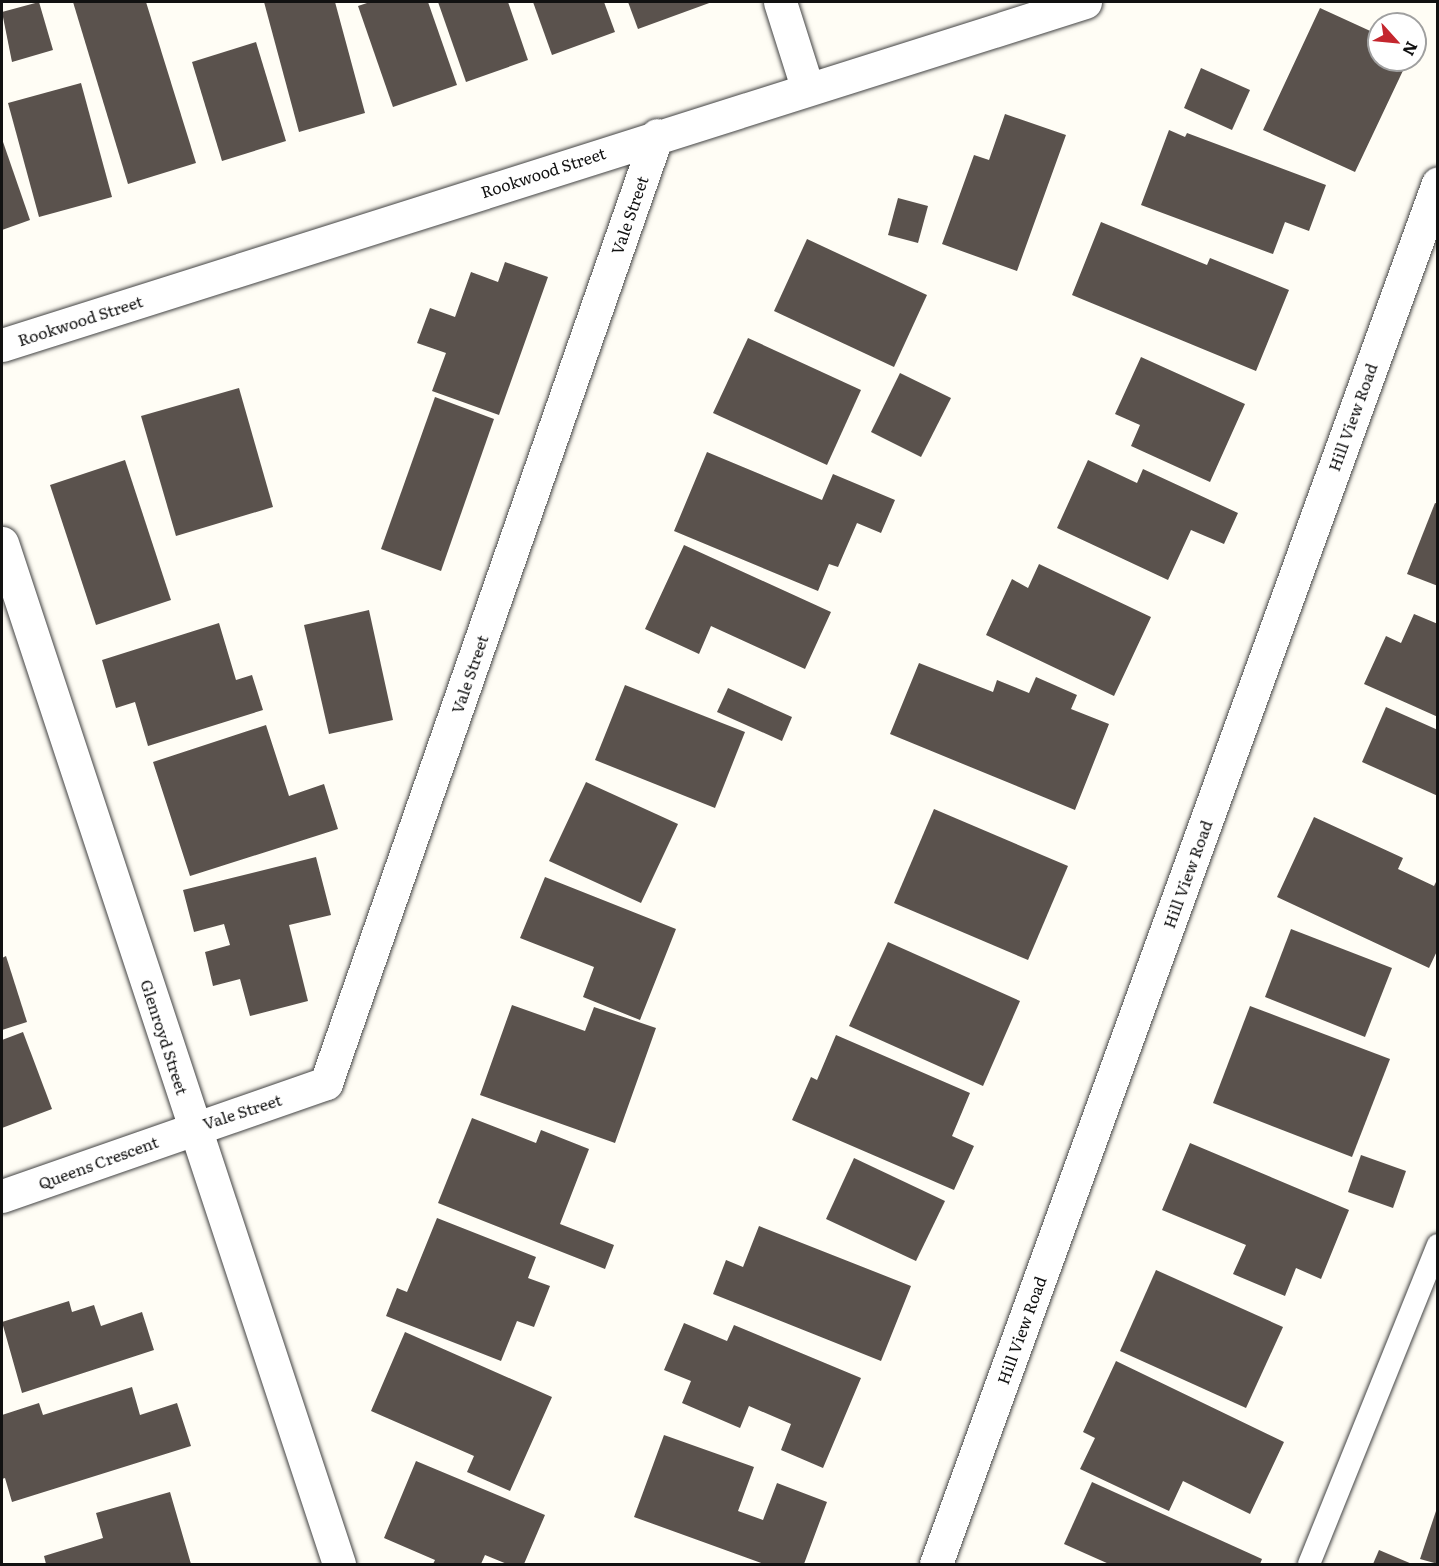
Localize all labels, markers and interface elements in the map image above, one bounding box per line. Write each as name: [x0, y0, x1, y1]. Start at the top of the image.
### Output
north arrow: [1367, 12, 1427, 72]
text: N: [1398, 38, 1425, 61]
street label: Rookwood Street: [478, 143, 608, 201]
street label: Vale Street: [607, 173, 651, 257]
street label: Rookwood Street: [15, 291, 145, 349]
street label: Hill View Road: [1324, 360, 1380, 474]
street label: Vale Street: [447, 632, 491, 716]
street label: Hill View Road: [1159, 817, 1215, 931]
street label: Glenroyd Street: [137, 977, 193, 1097]
street label: Vale Street: [200, 1089, 284, 1133]
street label: Queens Crescent: [35, 1131, 161, 1193]
street label: Hill View Road: [993, 1273, 1049, 1387]

